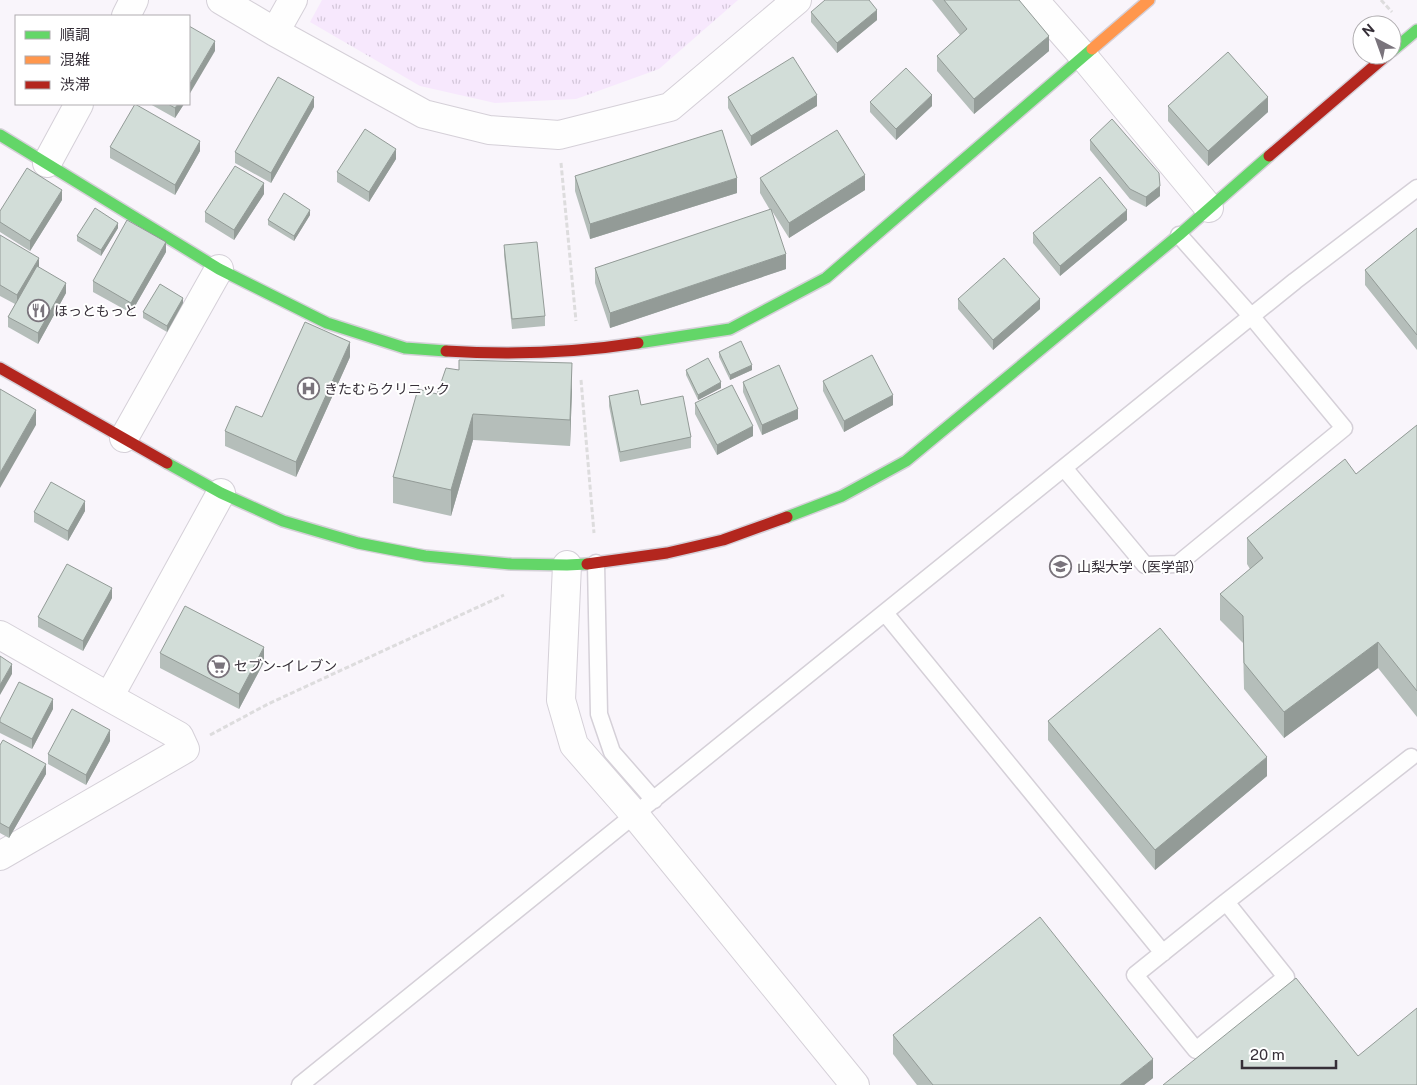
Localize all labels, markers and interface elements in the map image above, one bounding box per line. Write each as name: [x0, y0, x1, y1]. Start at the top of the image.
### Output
legend: [15, 15, 190, 105]
north arrow: [1352, 15, 1402, 65]
text: N: [1359, 21, 1378, 40]
text: 順調: [60, 26, 90, 43]
text: 混雑: [60, 51, 90, 68]
text: 渋滞: [60, 76, 90, 93]
restaurant icon: ほっともっと: [26, 299, 50, 323]
place label: ほっともっと: [54, 303, 138, 319]
hospital icon: きたむらクリニック: [296, 377, 320, 401]
place label: きたむらクリニック: [324, 381, 450, 397]
school or university icon: 山梨大学（医学部）: [1049, 555, 1073, 579]
place label: 山梨大学（医学部）: [1077, 559, 1203, 575]
supermarket icon: セブン-イレブン: [206, 654, 230, 678]
place label: セブン-イレブン: [234, 658, 337, 674]
scale bar: [1242, 1038, 1336, 1070]
text: 20 m: [1250, 1046, 1285, 1063]

